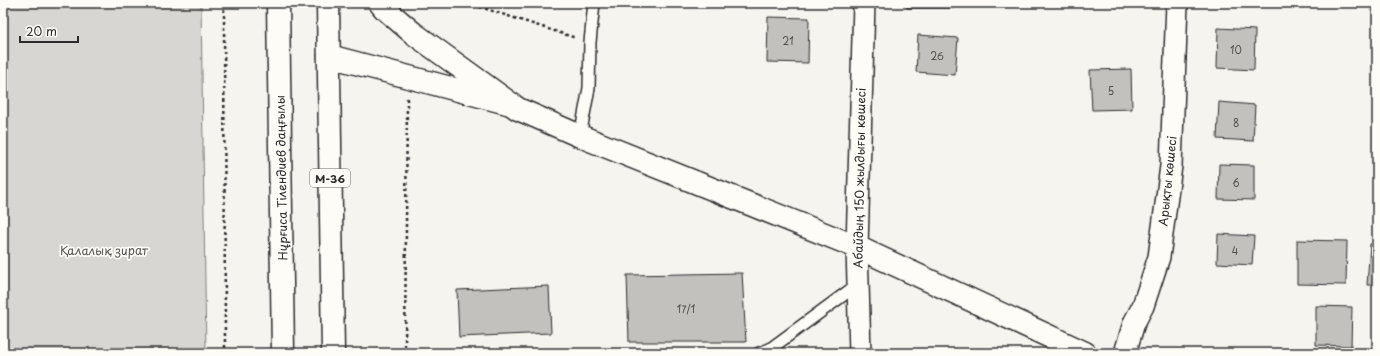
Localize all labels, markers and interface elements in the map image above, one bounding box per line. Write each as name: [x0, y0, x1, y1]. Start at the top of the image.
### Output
scale bar: [20, 18, 78, 44]
text: 20 m: [26, 22, 57, 40]
house number: 21: [782, 33, 794, 48]
house number: 10: [1230, 42, 1242, 57]
house number: 26: [930, 48, 944, 63]
house number: 5: [1108, 83, 1114, 98]
street label: Абайдың 150 жылдығы көшесі: [848, 88, 870, 268]
street label: Нұрғиса Тілендиев даңғылы: [271, 95, 291, 261]
house number: 8: [1233, 115, 1239, 130]
street label: Арықты көшесі: [1153, 135, 1181, 227]
road number: M-36: [310, 169, 350, 187]
house number: 6: [1232, 175, 1240, 190]
park label: Қалалық зират: [60, 241, 149, 259]
house number: 4: [1232, 243, 1239, 258]
house number: 17/1: [677, 301, 695, 316]

